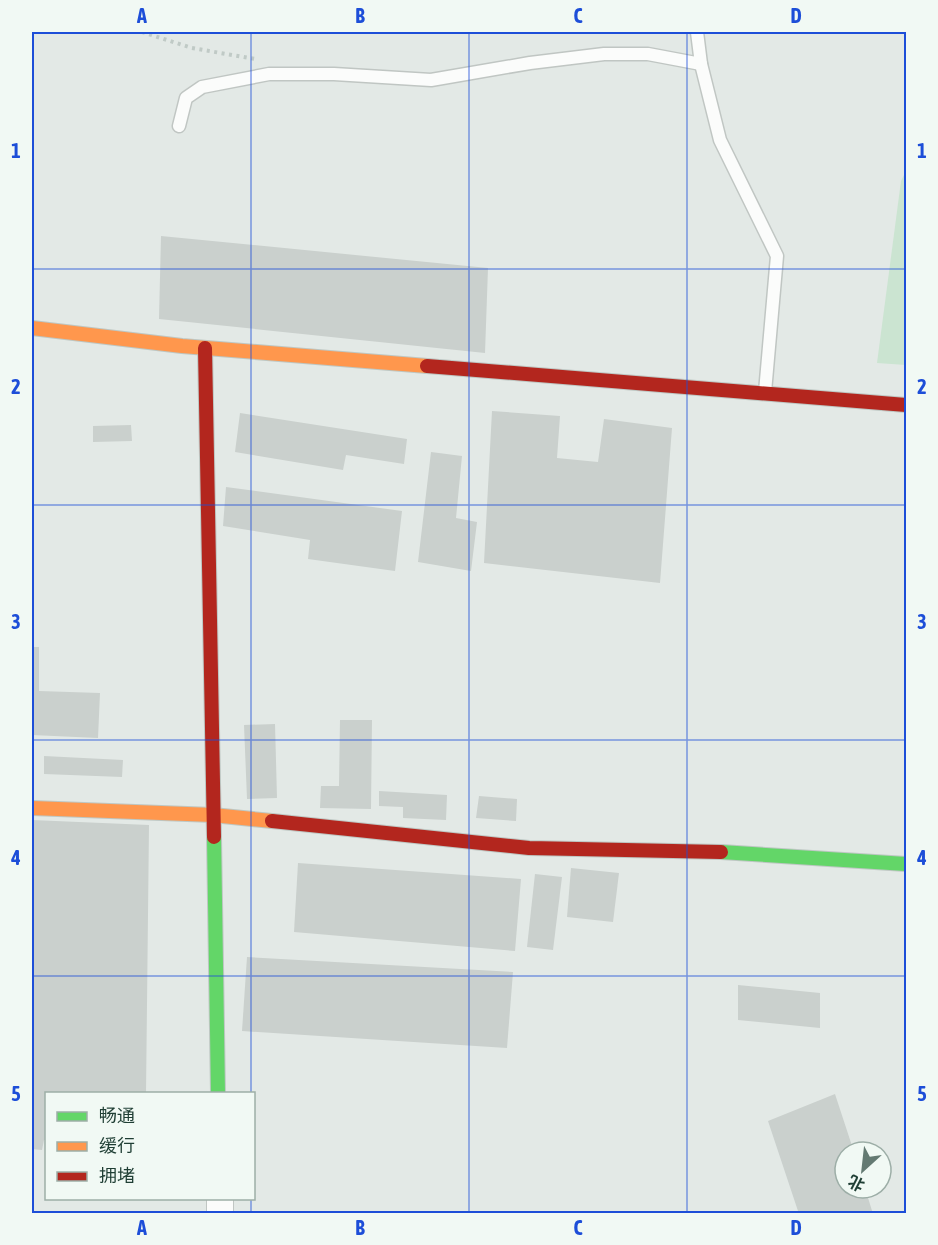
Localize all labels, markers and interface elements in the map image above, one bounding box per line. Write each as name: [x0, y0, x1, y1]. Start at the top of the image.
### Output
text: A: [136, 4, 147, 27]
text: B: [355, 4, 365, 27]
text: C: [574, 4, 583, 27]
text: D: [790, 4, 802, 27]
text: 1: [11, 139, 21, 162]
text: 1: [917, 139, 927, 162]
text: 2: [11, 375, 21, 398]
text: 2: [917, 375, 927, 398]
text: 3: [11, 610, 21, 633]
text: 3: [917, 610, 927, 633]
text: 4: [10, 846, 21, 869]
text: 4: [916, 846, 927, 869]
text: 5: [11, 1082, 21, 1105]
text: 5: [917, 1082, 927, 1105]
legend: [45, 1092, 255, 1200]
text: 畅通: [99, 1105, 135, 1126]
text: 缓行: [99, 1135, 135, 1156]
north arrow: [833, 1140, 893, 1200]
text: 拥堵: [99, 1165, 135, 1186]
text: 北: [845, 1172, 867, 1195]
text: A: [136, 1216, 147, 1239]
text: B: [355, 1216, 365, 1239]
text: C: [574, 1216, 583, 1239]
text: D: [790, 1216, 802, 1239]

